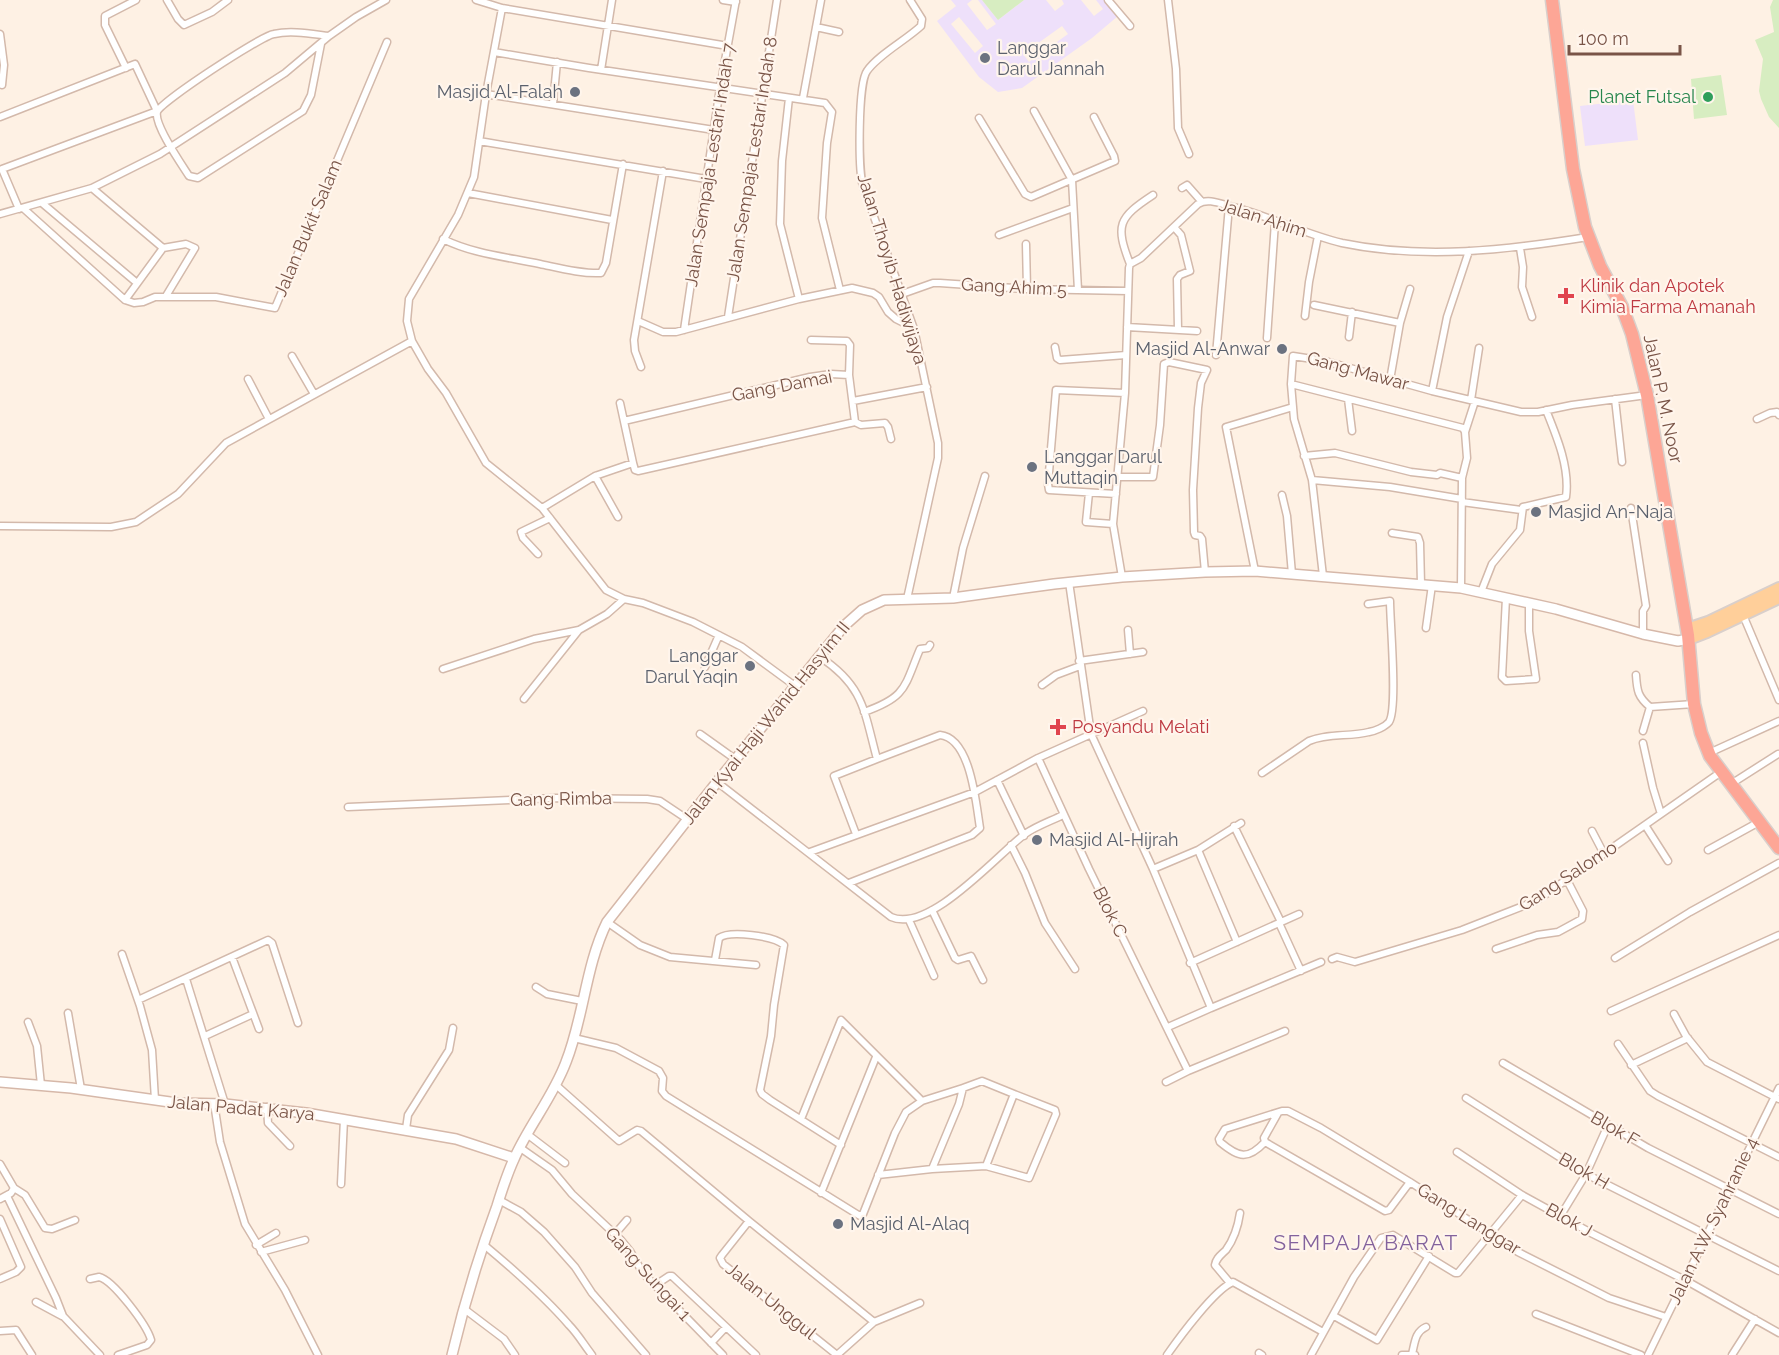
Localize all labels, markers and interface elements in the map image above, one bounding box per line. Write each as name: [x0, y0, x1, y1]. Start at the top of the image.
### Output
scale bar: [1569, 18, 1680, 56]
text: 100 m: [1578, 28, 1629, 49]
street label: Jalan Sempaja Lestari Indah 8: [722, 35, 781, 283]
place label: Langgar Darul Jannah: [997, 37, 1105, 79]
street label: Jalan Sempaja Lestari Indah 7: [680, 41, 739, 288]
marker: Langgar Darul Jannah: [978, 51, 992, 65]
place label: Masjid Al-Falah: [437, 81, 563, 102]
marker: Masjid Al-Falah: [568, 85, 582, 99]
place label: Planet Futsal: [1588, 86, 1696, 107]
marker: Planet Futsal: [1701, 90, 1715, 104]
street label: Jalan Bukit Salam: [269, 156, 346, 299]
street label: Jalan Thoyib Hadiwijaya: [853, 171, 932, 367]
street label: Jalan Ahim: [1217, 194, 1310, 242]
street label: Gang Ahim 5: [961, 273, 1068, 300]
place label: Klinik dan Apotek Kimia Farma Amanah: [1580, 275, 1756, 317]
marker: Klinik dan Apotek Kimia Farma Amanah: [1557, 287, 1575, 305]
street label: Jalan P. M. Noor: [1640, 333, 1688, 466]
place label: Masjid Al-Anwar: [1135, 338, 1271, 359]
marker: Masjid Al-Anwar: [1275, 342, 1289, 356]
street label: Gang Mawar: [1305, 347, 1412, 394]
street label: Gang Damai: [730, 365, 834, 406]
place label: Langgar Darul Muttaqin: [1044, 446, 1162, 488]
marker: Langgar Darul Muttaqin: [1025, 460, 1039, 474]
place label: Masjid An-Naja: [1548, 501, 1673, 522]
marker: Masjid An-Naja: [1529, 505, 1543, 519]
street label: Jalan Kyai Haji Wahid Hasyim II: [677, 617, 854, 828]
place label: Langgar Darul Yaqin: [645, 645, 739, 687]
marker: Langgar Darul Yaqin: [743, 659, 757, 673]
place label: Posyandu Melati: [1072, 716, 1209, 737]
marker: Posyandu Melati: [1049, 718, 1067, 736]
street label: Gang Rimba: [510, 787, 612, 810]
place label: Masjid Al-Hijrah: [1049, 829, 1179, 850]
marker: Masjid Al-Hijrah: [1030, 833, 1044, 847]
street label: Gang Salomo: [1515, 836, 1621, 915]
street label: Blok C: [1089, 883, 1132, 941]
street label: Jalan Padat Karya: [167, 1091, 315, 1124]
street label: Blok F: [1587, 1106, 1643, 1151]
street label: Jalan A.W. Syahranie 4: [1663, 1134, 1762, 1308]
street label: Blok H: [1555, 1148, 1613, 1193]
street label: Gang Langgar: [1414, 1178, 1525, 1259]
street label: Blok J: [1542, 1198, 1596, 1241]
place label: Masjid Al-Alaq: [850, 1213, 970, 1234]
marker: Masjid Al-Alaq: [831, 1217, 845, 1231]
street label: Gang Sungai 1: [601, 1223, 696, 1325]
district label: SEMPAJA BARAT: [1273, 1230, 1459, 1255]
street label: Jalan Unggul: [722, 1258, 821, 1343]

